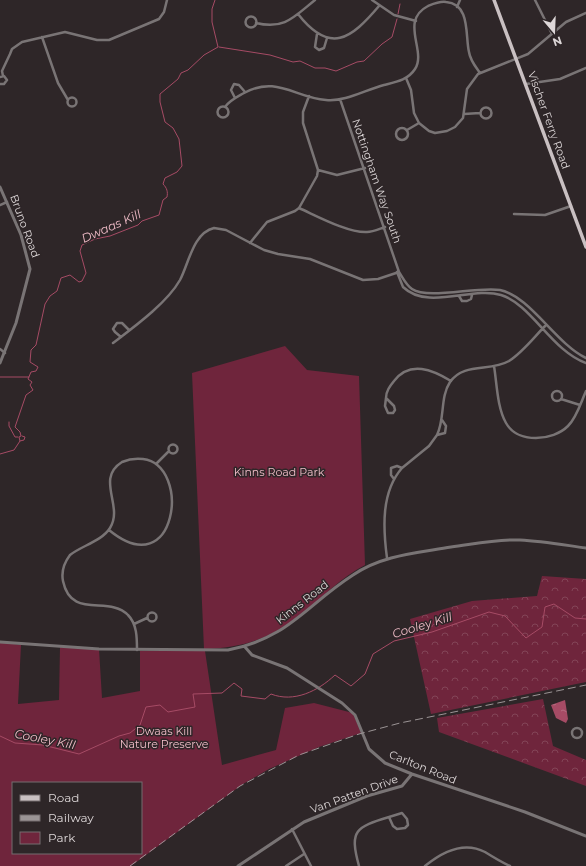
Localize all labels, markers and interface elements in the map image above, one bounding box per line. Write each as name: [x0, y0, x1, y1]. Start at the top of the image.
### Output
north arrow: [534, 12, 574, 52]
text: N: [551, 33, 564, 50]
street label: Vischer Ferry Road: [525, 69, 573, 171]
street label: Nottingham Way South: [349, 117, 405, 245]
street label: Bruno Road: [7, 193, 43, 259]
water label: Dwaas Kill: [79, 206, 144, 246]
park label: Kinns Road Park: [234, 465, 325, 479]
street label: Kinns Road: [273, 577, 331, 627]
water label: Cooley Kill: [390, 609, 454, 641]
park label: Dwaas Kill Nature Preserve: [120, 724, 209, 751]
water label: Cooley Kill: [13, 726, 77, 752]
street label: Carlton Road: [387, 747, 459, 787]
street label: Van Patten Drive: [308, 771, 400, 816]
legend: [12, 782, 142, 854]
text: Road: [48, 790, 79, 805]
text: Railway: [48, 810, 94, 825]
text: Park: [48, 830, 76, 845]

